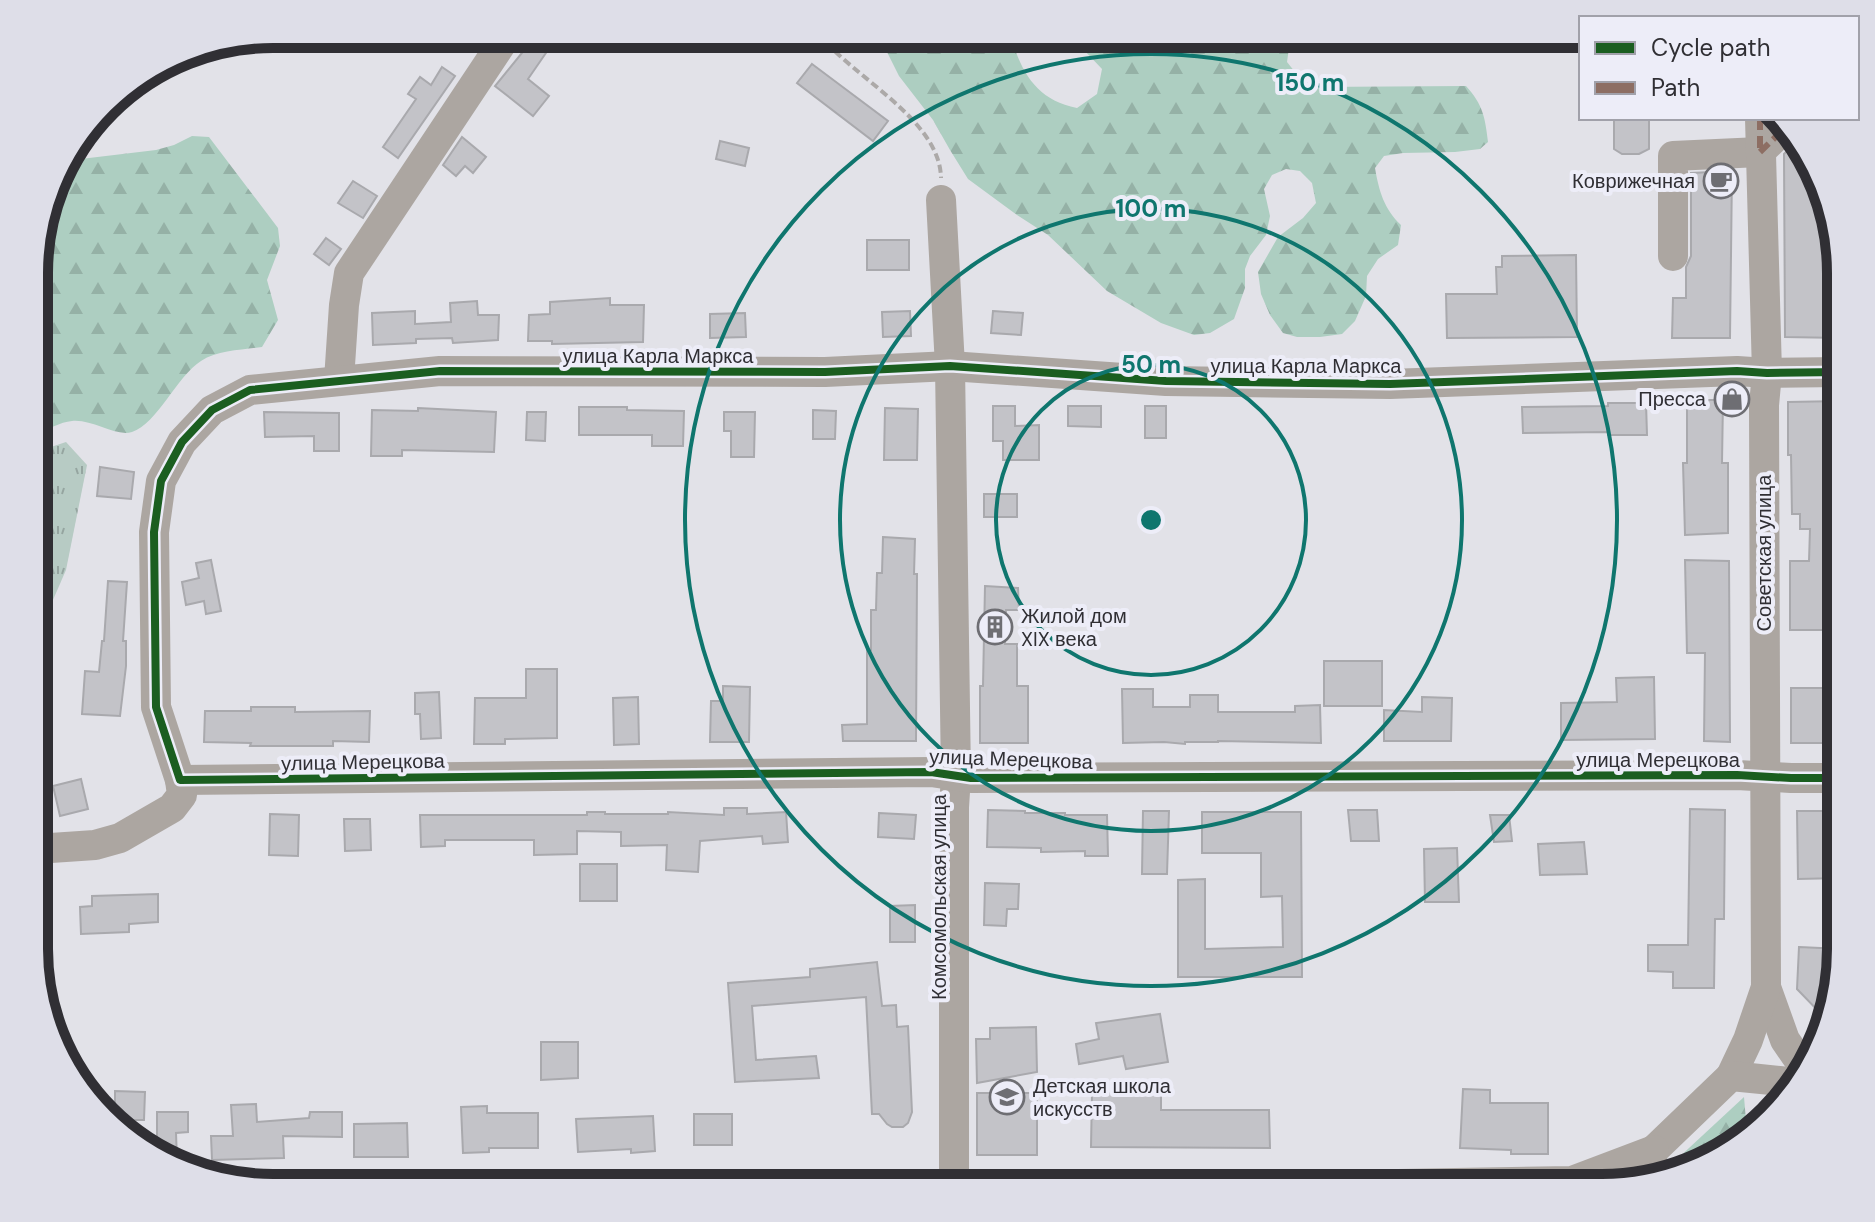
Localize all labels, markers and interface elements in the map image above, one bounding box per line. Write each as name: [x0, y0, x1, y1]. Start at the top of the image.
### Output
legend: [1579, 16, 1859, 120]
text: Cycle path: [1651, 32, 1770, 63]
text: 150 m: [1276, 67, 1344, 98]
text: Path: [1651, 72, 1700, 103]
cafe icon: Коврижечная: [1702, 162, 1740, 200]
place label: Коврижечная: [1572, 168, 1695, 194]
text: 100 m: [1116, 193, 1186, 224]
street label: улица Карла Маркса: [563, 343, 754, 369]
text: 50 m: [1121, 349, 1181, 380]
street label: улица Карла Маркса: [1211, 353, 1402, 379]
shop icon: Пресса: [1713, 380, 1751, 418]
place label: Пресса: [1638, 386, 1707, 412]
street label: Советская улица: [1751, 474, 1777, 631]
centre of rings: [1137, 506, 1165, 534]
place label: Жилой дом XIX века: [1021, 603, 1127, 652]
building icon: Жилой дом XIX века: [976, 608, 1014, 646]
street label: улица Мерецкова: [929, 743, 1094, 775]
street label: улица Мерецкова: [1576, 747, 1741, 773]
street label: улица Мерецкова: [281, 748, 446, 776]
street label: Комсомольская улица: [926, 793, 952, 1000]
place label: Детская школа искусств: [1033, 1073, 1172, 1122]
school or university icon: Детская школа искусств: [988, 1078, 1026, 1116]

